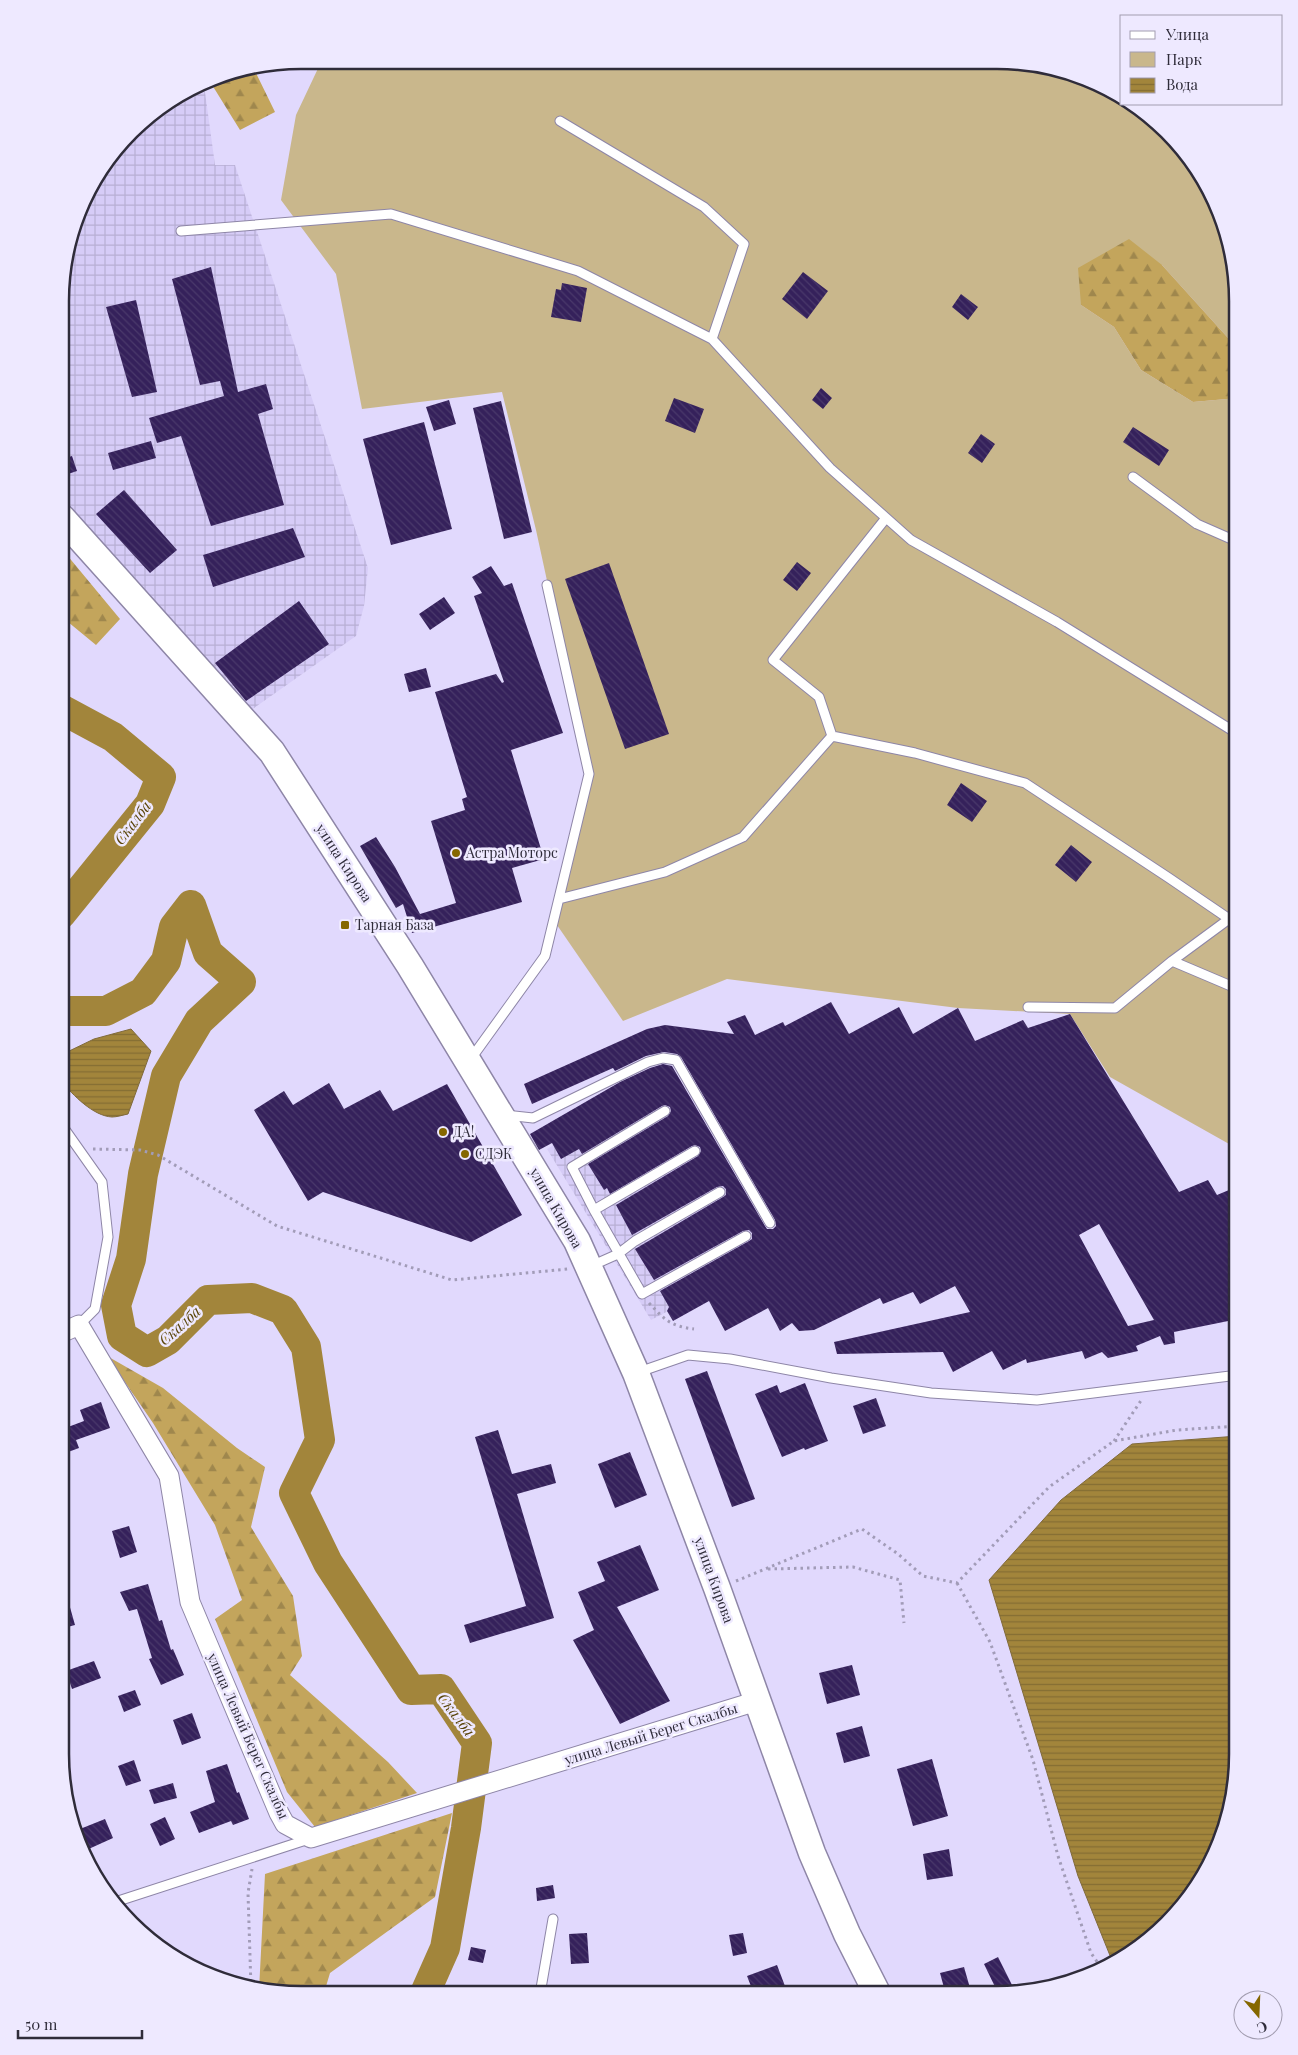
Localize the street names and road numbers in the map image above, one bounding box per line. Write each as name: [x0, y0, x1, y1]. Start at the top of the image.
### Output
street label: улица Кирова: [311, 819, 377, 906]
street label: улица Кирова: [525, 1163, 587, 1251]
street label: улица Кирова: [690, 1533, 739, 1625]
street label: улица Левый Берег Скалбы: [203, 1649, 294, 1822]
street label: улица Левый Берег Скалбы: [561, 1698, 740, 1769]

